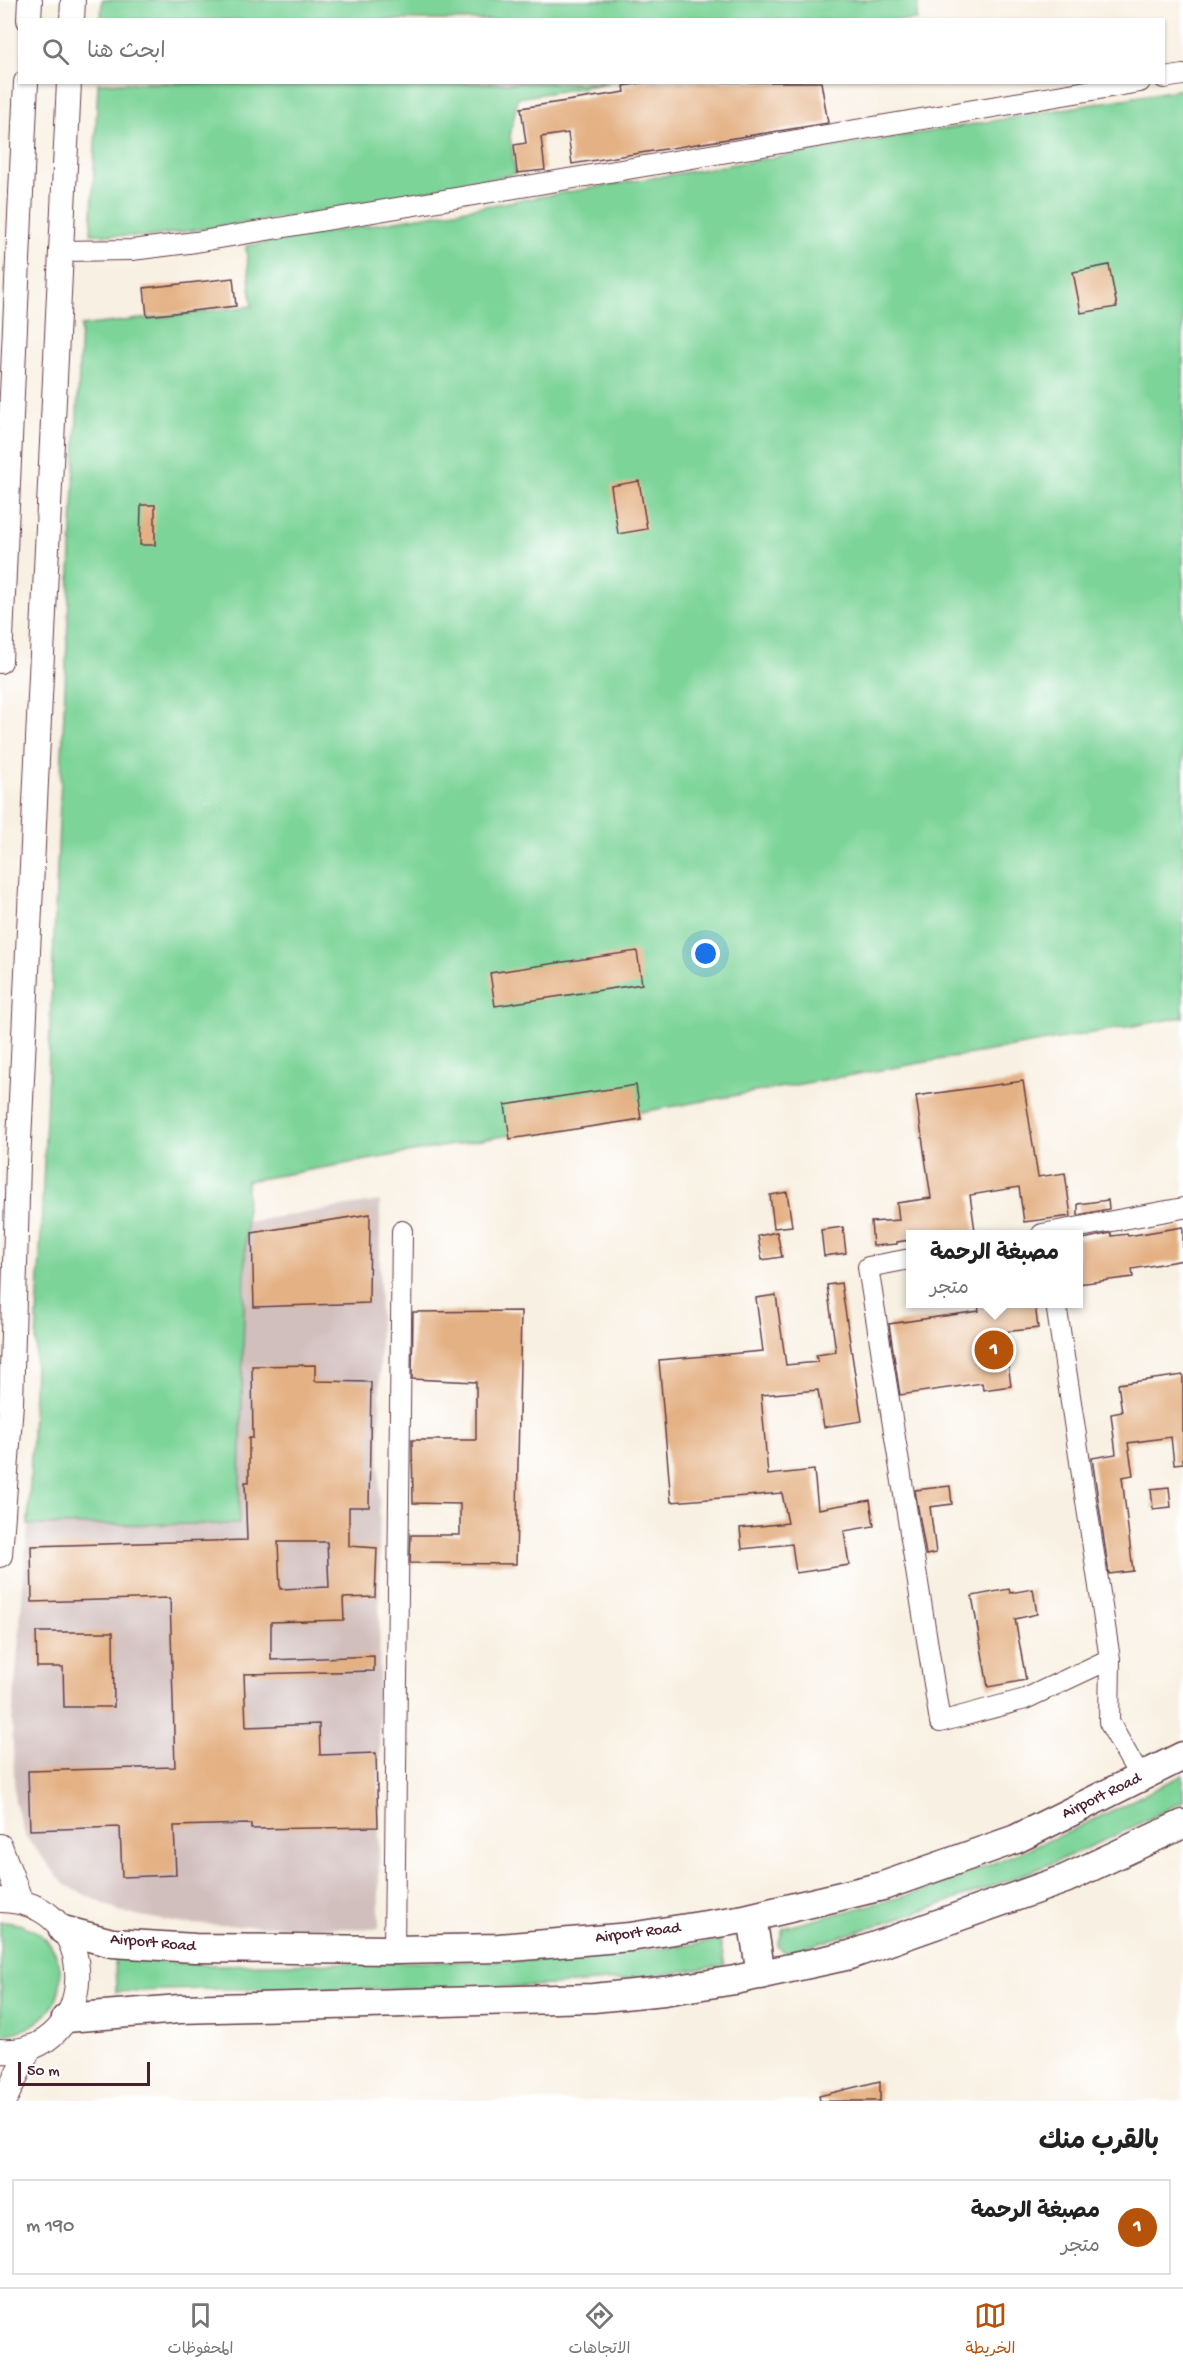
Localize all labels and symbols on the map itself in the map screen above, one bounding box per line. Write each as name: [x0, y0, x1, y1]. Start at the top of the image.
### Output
your location: [691, 939, 720, 968]
pin: 1: [974, 1328, 1014, 1372]
street label: Airport Road: [1059, 1769, 1146, 1824]
street label: Airport Road: [594, 1919, 683, 1949]
street label: Airport Road: [109, 1931, 198, 1957]
scale bar: [18, 2059, 150, 2086]

